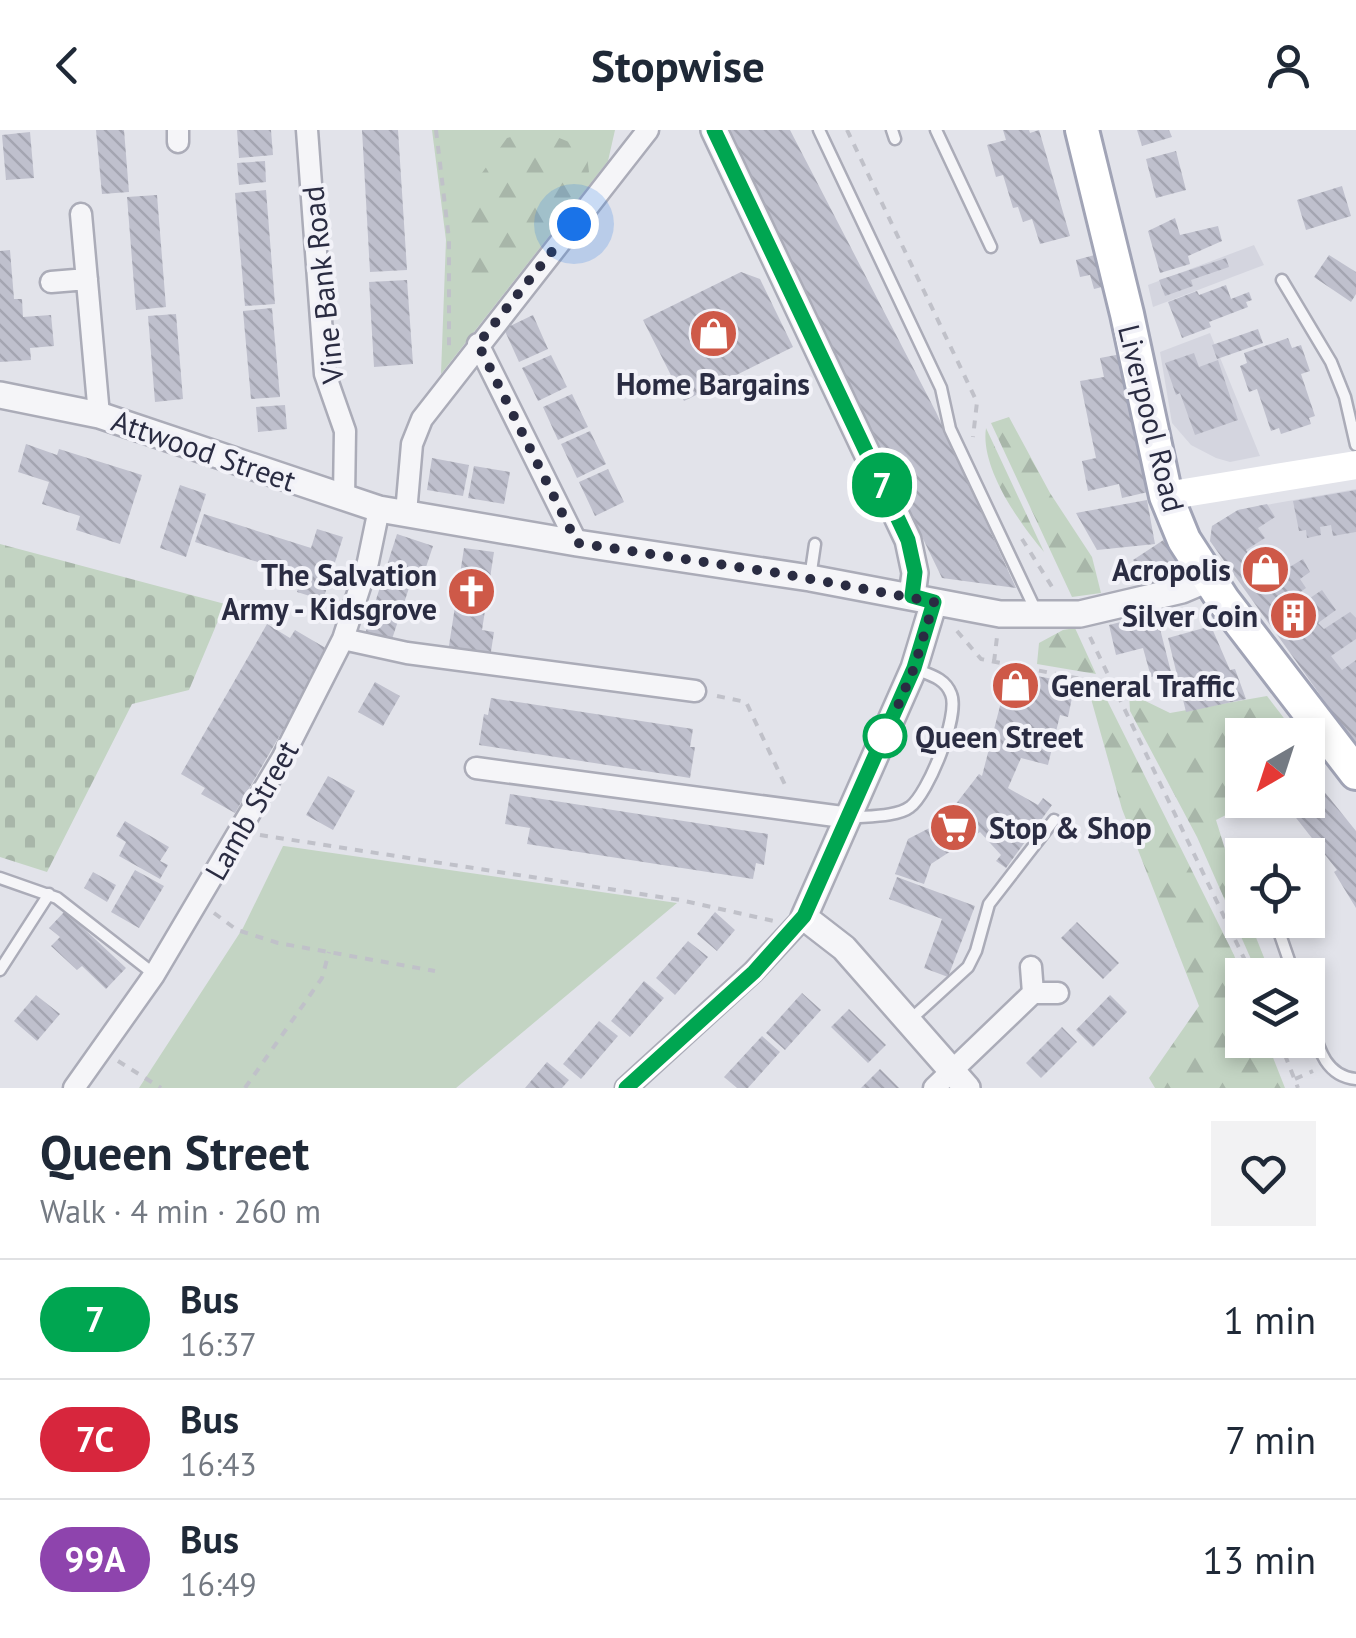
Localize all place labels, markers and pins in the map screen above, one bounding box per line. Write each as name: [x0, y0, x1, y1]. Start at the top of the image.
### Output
shop icon: Home Bargains: [687, 308, 739, 360]
place label: Home Bargains: [616, 364, 810, 403]
shop icon: Acropolis: [1240, 543, 1292, 595]
place label: Acropolis: [1112, 550, 1231, 589]
place label: The Salvation Army - Kidsgrove: [221, 555, 437, 628]
church icon: The Salvation Army - Kidsgrove: [446, 565, 498, 617]
building icon: Silver Coin: [1267, 589, 1319, 641]
place label: Silver Coin: [1122, 596, 1258, 635]
shop icon: General Traffic: [990, 659, 1042, 711]
place label: General Traffic: [1051, 666, 1235, 705]
marker: Queen Street: [864, 715, 906, 757]
place label: Queen Street: [915, 717, 1084, 756]
supermarket icon: Stop & Shop: [928, 801, 980, 853]
place label: Stop & Shop: [989, 808, 1152, 847]

